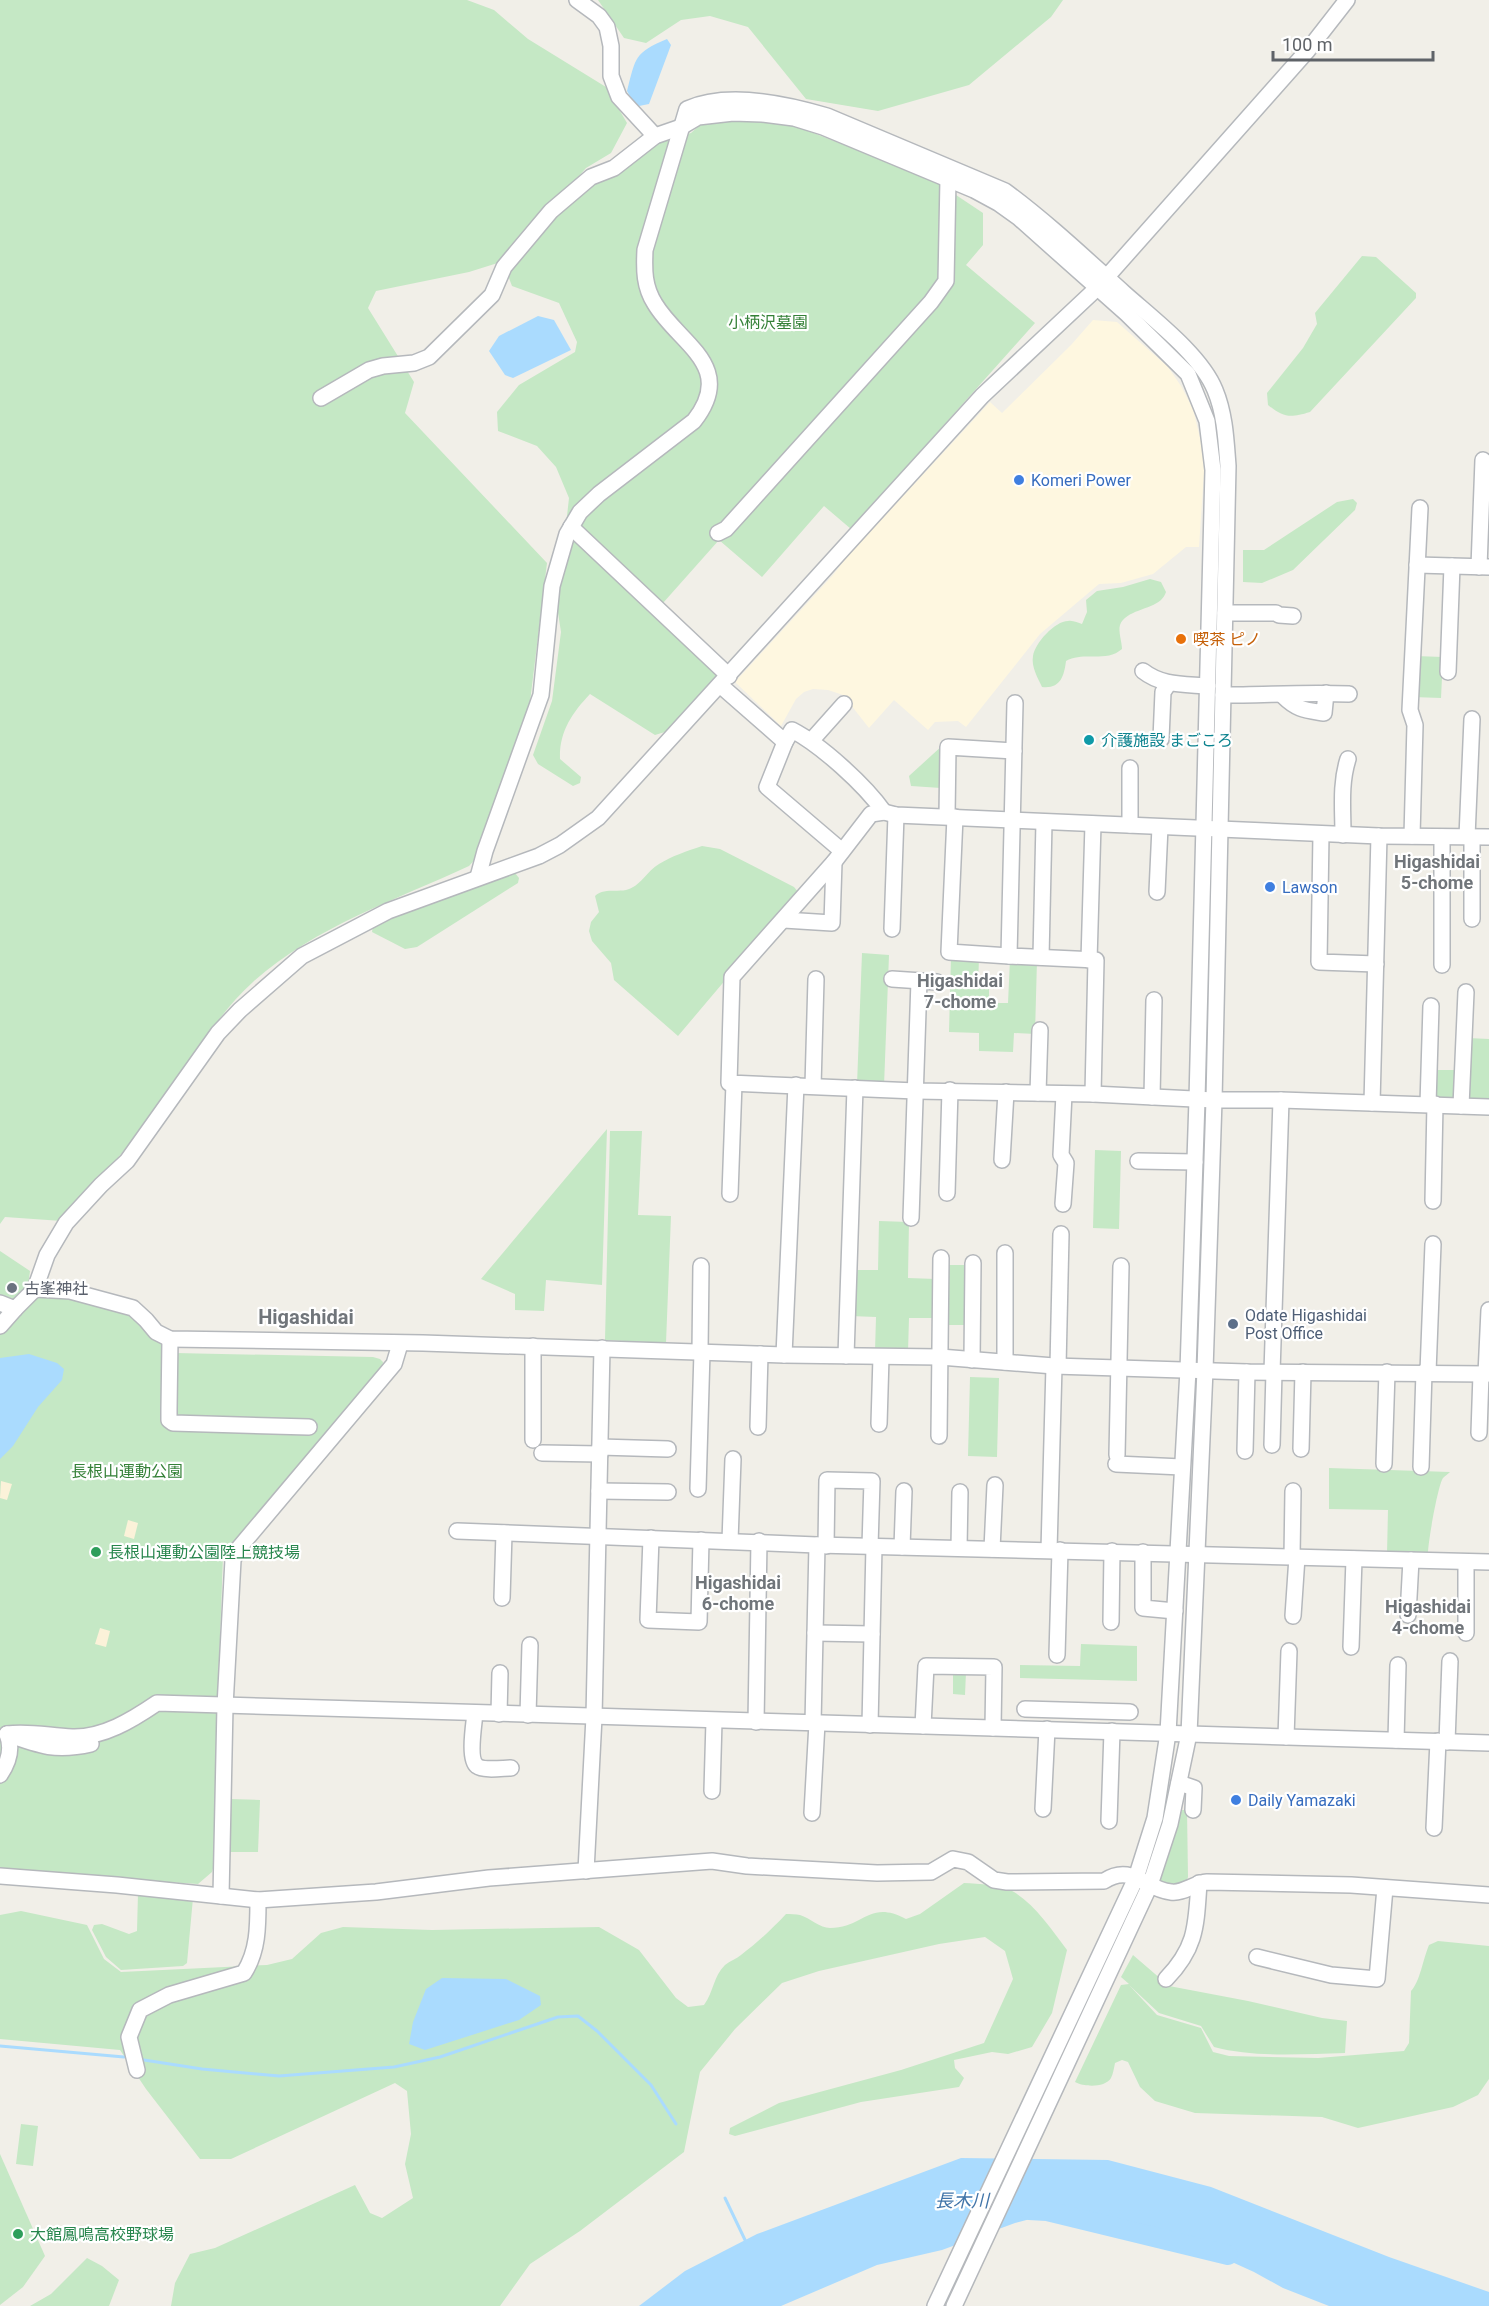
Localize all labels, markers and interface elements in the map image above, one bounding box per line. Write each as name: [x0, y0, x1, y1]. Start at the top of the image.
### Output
scale bar: [1273, 24, 1434, 62]
text: 100 m: [1282, 34, 1333, 55]
park label: 小柄沢墓園: [728, 313, 808, 332]
place label: Komeri Power: [1031, 471, 1131, 490]
marker: Komeri Power: [1012, 473, 1026, 487]
place label: 喫茶 ピノ: [1193, 630, 1261, 649]
marker: 喫茶 ピノ: [1174, 632, 1188, 646]
place label: 介護施設 まごころ: [1101, 731, 1233, 750]
marker: 介護施設 まごころ: [1082, 733, 1096, 747]
district label: Higashidai 5-chome: [1394, 851, 1480, 893]
place label: Lawson: [1282, 878, 1338, 897]
marker: Lawson: [1263, 880, 1277, 894]
district label: Higashidai 7-chome: [917, 970, 1003, 1012]
place label: 古峯神社: [24, 1279, 88, 1298]
marker: 古峯神社: [5, 1281, 19, 1295]
district label: Higashidai: [258, 1305, 354, 1329]
place label: Odate Higashidai Post Office: [1245, 1306, 1367, 1343]
marker: Odate Higashidai Post Office: [1226, 1317, 1240, 1331]
park label: 長根山運動公園: [71, 1462, 183, 1481]
place label: 長根山運動公園陸上競技場: [108, 1543, 300, 1562]
marker: 長根山運動公園陸上競技場: [89, 1545, 103, 1559]
district label: Higashidai 6-chome: [695, 1572, 781, 1614]
district label: Higashidai 4-chome: [1385, 1596, 1471, 1638]
place label: Daily Yamazaki: [1248, 1791, 1356, 1810]
marker: Daily Yamazaki: [1229, 1793, 1243, 1807]
water label: 長木川: [935, 2190, 991, 2211]
place label: 大館鳳鳴高校野球場: [30, 2225, 174, 2244]
marker: 大館鳳鳴高校野球場: [11, 2227, 25, 2241]

